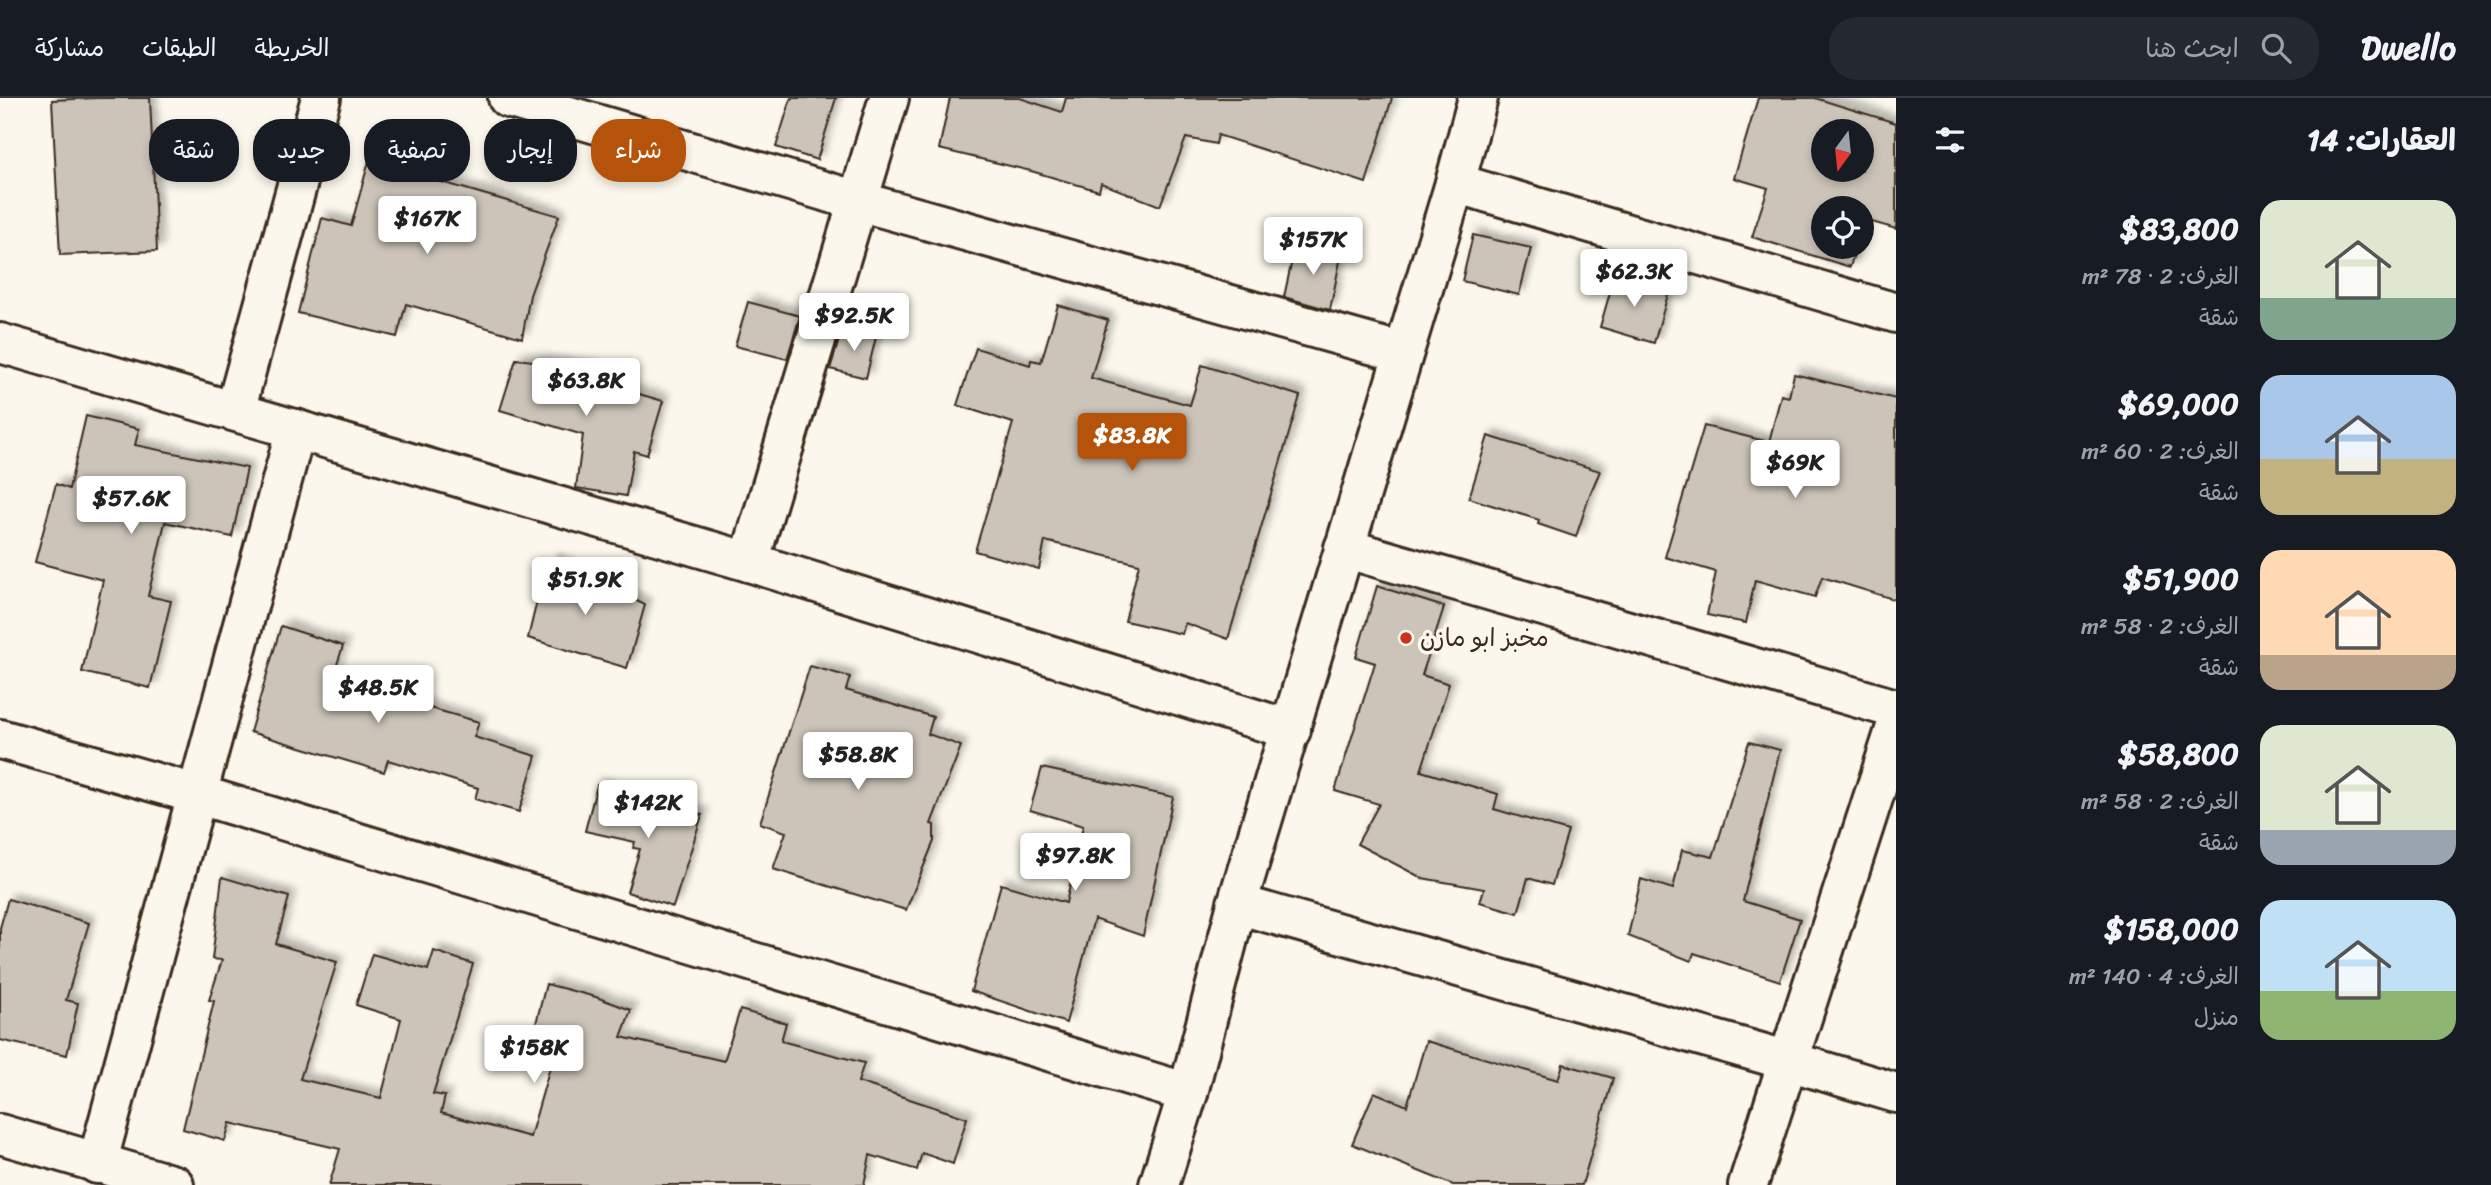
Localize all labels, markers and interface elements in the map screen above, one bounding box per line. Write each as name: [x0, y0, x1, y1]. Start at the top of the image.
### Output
search box: [1829, 17, 2319, 80]
text: Dwello: [2361, 19, 2456, 77]
text: ابحث هنا: [2145, 25, 2239, 71]
text: مشاركة: [35, 27, 104, 69]
text: الطبقات: [142, 27, 217, 69]
text: الخريطة: [255, 27, 329, 69]
icon: search: [2257, 29, 2295, 67]
text: العقارات: 14: [2307, 113, 2456, 167]
chip: شقة: [149, 119, 239, 182]
chip: جديد: [253, 119, 350, 182]
chip: تصفية: [364, 119, 470, 182]
chip: إيجار: [484, 119, 577, 182]
chip: شراء: [591, 119, 686, 182]
north arrow: [1811, 119, 1874, 182]
map controls: [1811, 119, 1874, 259]
icon: filters: [1931, 121, 1969, 159]
button: locate: [1811, 196, 1874, 259]
pin: $167K: [378, 197, 476, 256]
text: $167K: [394, 198, 460, 239]
text: $83,800: [2120, 202, 2239, 256]
pin: $157K: [1264, 218, 1362, 277]
text: $157K: [1280, 219, 1346, 260]
icon: home: [2316, 228, 2400, 312]
pin: $62.3K: [1577, 250, 1691, 309]
text: $62.3K: [1596, 251, 1672, 292]
text: الغرف: 2 · 78 m²: [2082, 256, 2239, 297]
pin: $92.5K: [797, 294, 911, 353]
text: $92.5K: [815, 295, 893, 336]
text: شقة: [2199, 297, 2239, 338]
pin: $63.8K: [529, 358, 643, 418]
text: $63.8K: [548, 360, 624, 401]
text: $69,000: [2118, 377, 2239, 431]
icon: home: [2316, 403, 2400, 487]
pin: $83.8K: [1075, 414, 1189, 473]
text: $83.8K: [1094, 415, 1170, 456]
text: الغرف: 2 · 60 m²: [2081, 431, 2239, 472]
pin: $69K: [1754, 440, 1836, 500]
text: $69K: [1767, 442, 1823, 483]
text: شقة: [2199, 472, 2239, 513]
pin: $57.6K: [74, 476, 188, 536]
text: $57.6K: [93, 478, 169, 519]
text: $51,900: [2123, 552, 2239, 606]
pin: $51.9K: [528, 558, 642, 617]
text: $51.9K: [548, 559, 622, 600]
icon: home: [2316, 578, 2400, 662]
text: الغرف: 2 · 58 m²: [2081, 606, 2239, 647]
place label: مخبز ابو مازن: [1420, 617, 1549, 659]
marker: مخبز ابو مازن: [1398, 630, 1414, 646]
text: شقة: [2199, 647, 2239, 688]
pin: $48.5K: [321, 666, 435, 725]
text: $48.5K: [339, 667, 417, 708]
text: $58,800: [2118, 727, 2239, 781]
pin: $58.8K: [801, 732, 915, 792]
text: $58.8K: [819, 734, 897, 775]
icon: home: [2316, 753, 2400, 837]
pin: $142K: [599, 780, 697, 840]
text: الغرف: 2 · 58 m²: [2081, 781, 2239, 822]
text: $142K: [615, 782, 681, 823]
text: شقة: [2199, 822, 2239, 863]
pin: $97.8K: [1018, 834, 1132, 893]
text: $97.8K: [1036, 835, 1114, 876]
text: $158,000: [2105, 902, 2239, 956]
icon: home: [2316, 928, 2400, 1012]
text: الغرف: 4 · 140 m²: [2069, 956, 2239, 997]
text: منزل: [2194, 997, 2239, 1038]
pin: $158K: [485, 1026, 583, 1085]
text: $158K: [500, 1027, 568, 1068]

